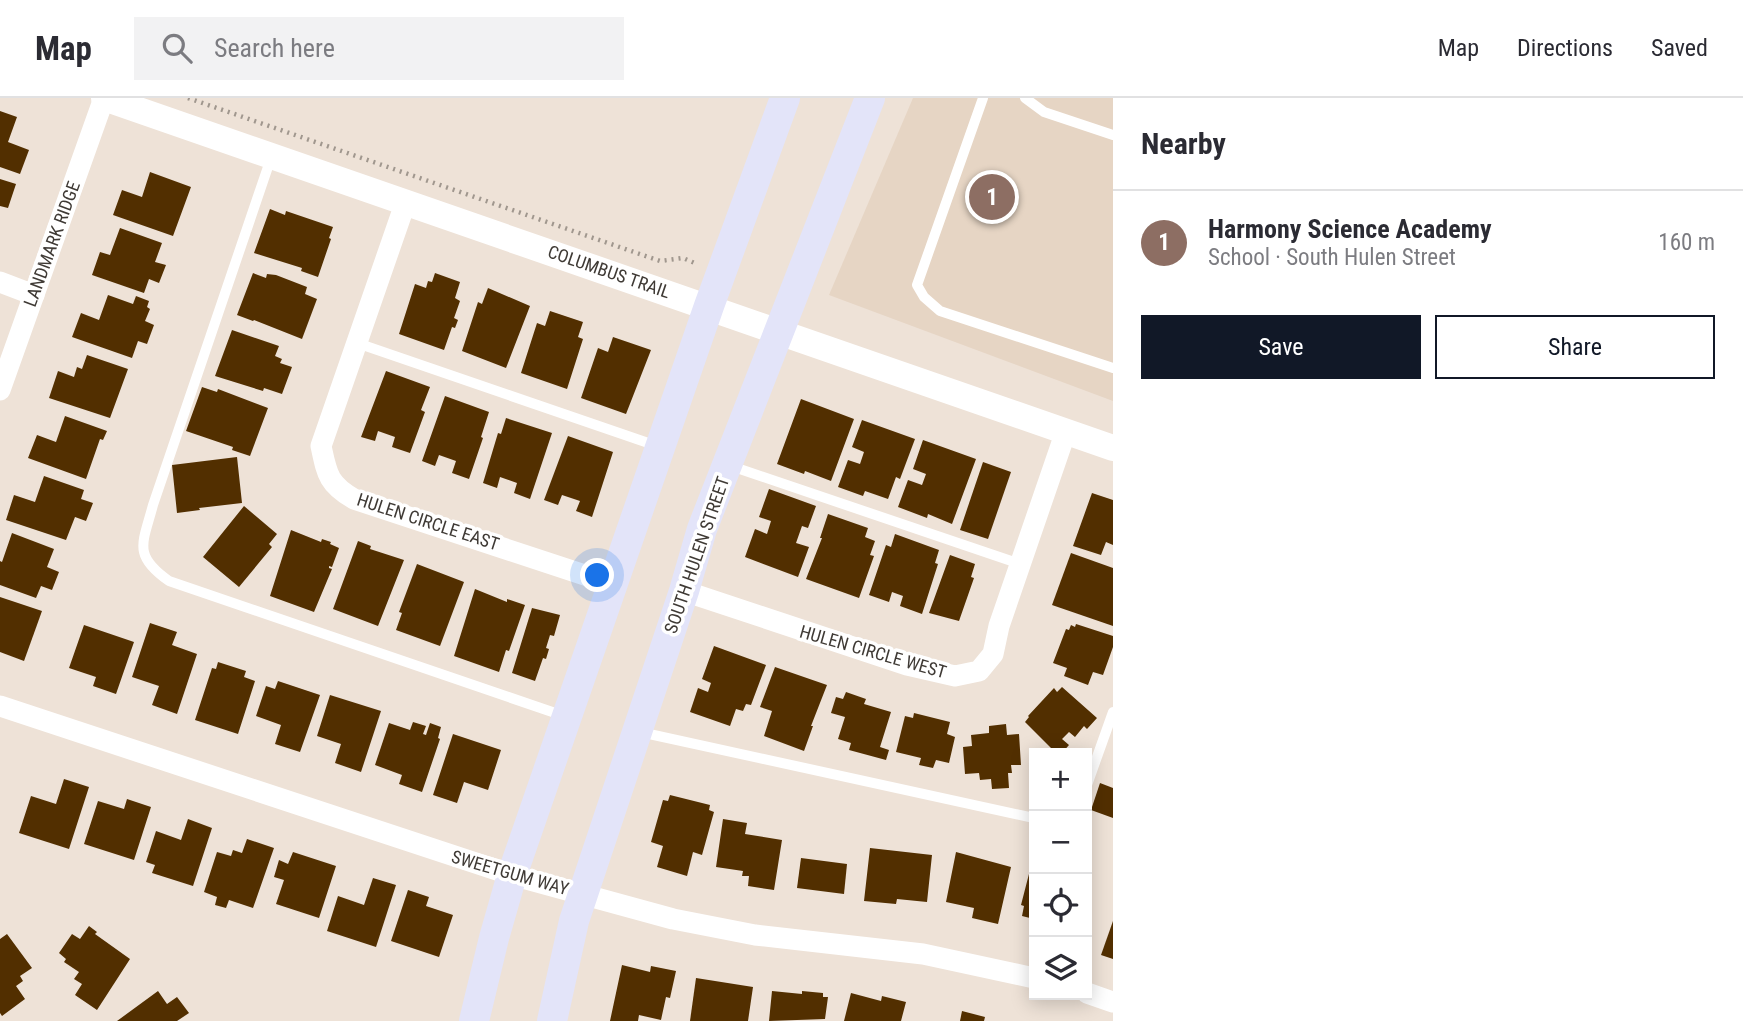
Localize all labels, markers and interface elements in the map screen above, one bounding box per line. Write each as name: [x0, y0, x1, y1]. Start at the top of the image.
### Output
search box: [134, 17, 624, 80]
text: Map: [35, 29, 92, 68]
icon: search: [158, 29, 196, 67]
text: Search here: [214, 33, 335, 63]
text: Map: [1438, 34, 1479, 62]
text: Directions: [1517, 34, 1613, 62]
text: Saved: [1651, 34, 1708, 62]
text: Nearby: [1141, 126, 1226, 161]
pin: 1: [969, 171, 1015, 223]
street label: LANDMARK RIDGE: [19, 178, 84, 309]
text: Harmony Science Academy: [1208, 214, 1492, 244]
text: 1: [1158, 229, 1170, 256]
text: 160 m: [1658, 229, 1715, 256]
street label: COLUMBUS TRAIL: [545, 241, 674, 302]
text: School · South Hulen Street: [1208, 244, 1456, 271]
button: Save: [1141, 315, 1421, 379]
button: Share: [1435, 315, 1715, 379]
street label: SOUTH HULEN STREET: [660, 474, 733, 636]
street label: HULEN CIRCLE EAST: [354, 489, 502, 554]
your location: [580, 558, 614, 592]
street label: HULEN CIRCLE WEST: [797, 621, 949, 682]
map controls: [1029, 748, 1092, 1000]
button: +: [1029, 748, 1092, 811]
button: −: [1029, 811, 1092, 874]
street label: SWEETGUM WAY: [449, 846, 572, 899]
button: locate: [1029, 874, 1092, 937]
button: layers: [1029, 937, 1092, 1000]

